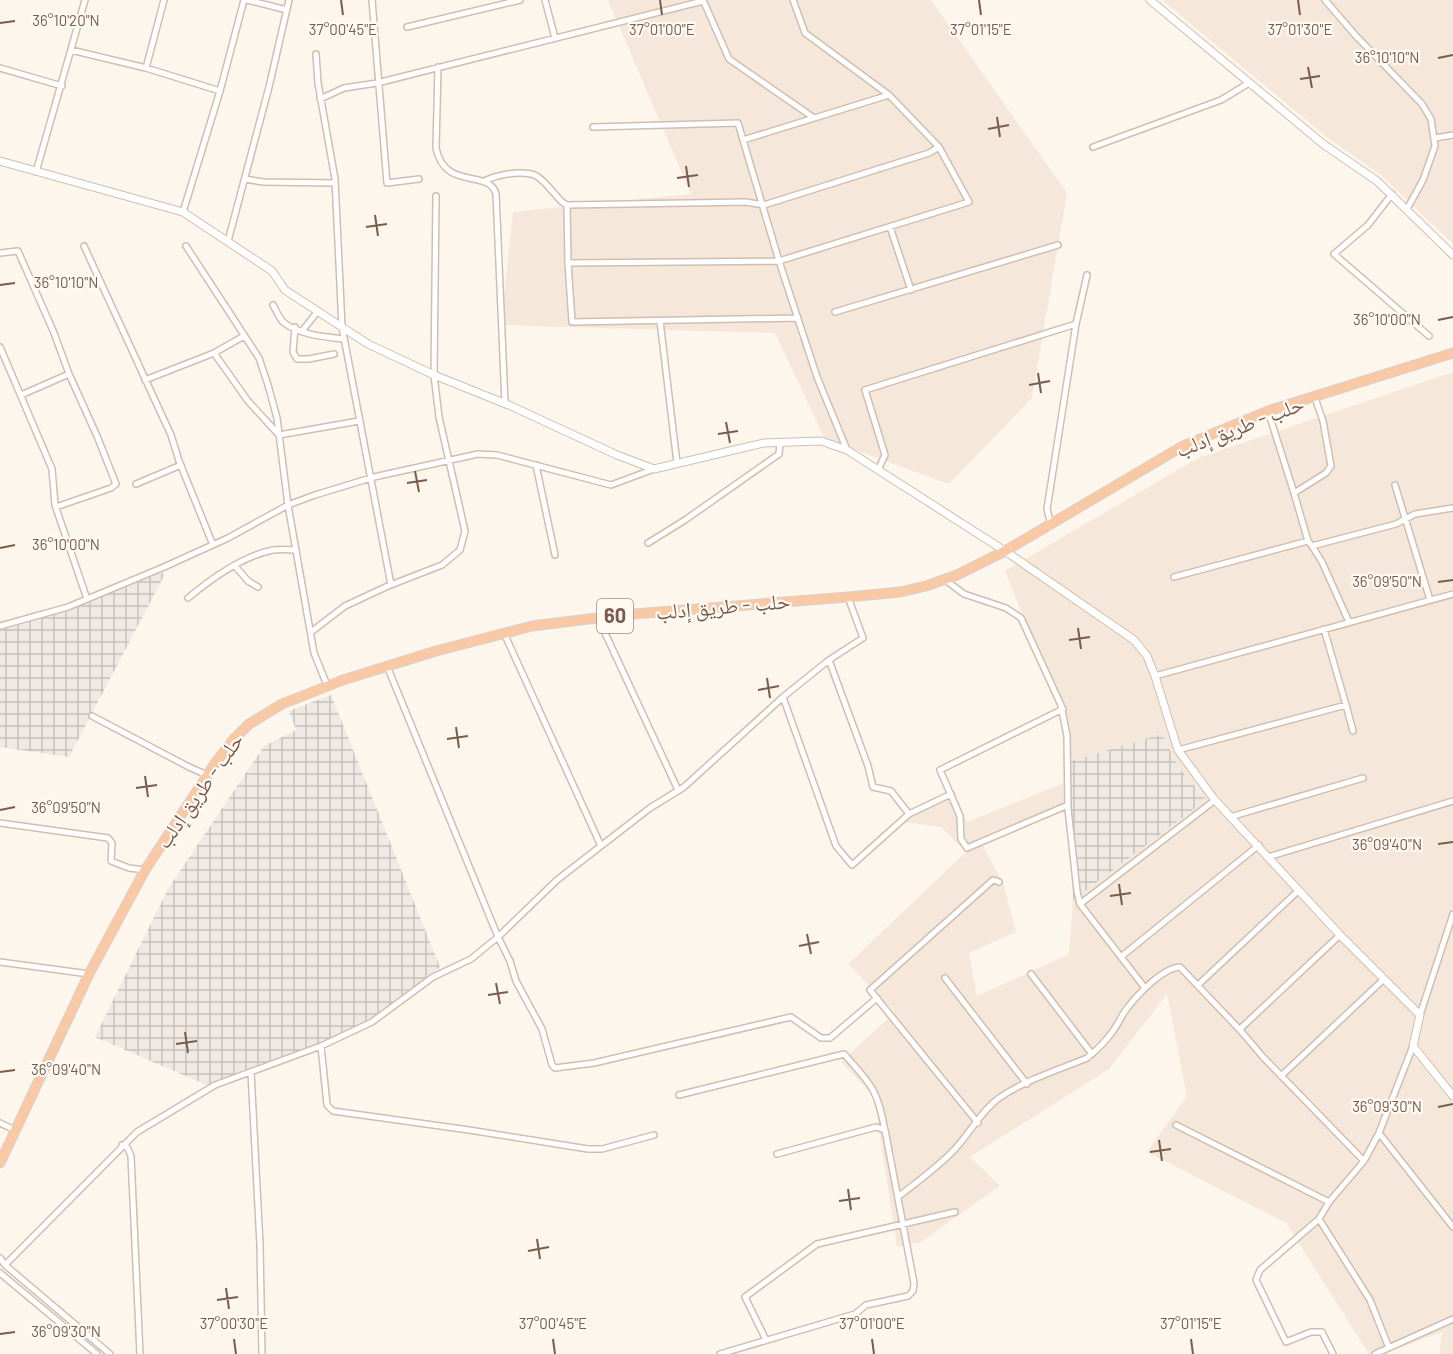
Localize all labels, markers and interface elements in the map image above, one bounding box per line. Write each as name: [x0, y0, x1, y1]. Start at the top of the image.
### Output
text: 36°10'20"N: [32, 11, 100, 29]
text: 37°00'45"E: [309, 20, 377, 38]
text: 37°01'00"E: [629, 20, 695, 38]
text: 37°01'15"E: [950, 20, 1012, 38]
text: 37°01'30"E: [1267, 20, 1333, 38]
text: 36°10'10"N: [1355, 48, 1419, 66]
text: 36°10'10"N: [34, 273, 98, 291]
text: 36°10'00"N: [1353, 310, 1421, 328]
street label: حلب - طريق إدلب: [1172, 390, 1308, 464]
text: 36°10'00"N: [32, 535, 100, 553]
text: 36°09'50"N: [1352, 572, 1422, 590]
street label: حلب - طريق إدلب: [655, 587, 791, 627]
road number: 60: [597, 599, 633, 633]
street label: حلب - طريق إدلب: [150, 728, 250, 854]
text: 36°09'50"N: [31, 798, 101, 816]
text: 36°09'40"N: [1352, 835, 1422, 853]
text: 36°09'40"N: [31, 1060, 101, 1078]
text: 36°09'30"N: [1352, 1097, 1422, 1115]
text: 37°00'30"E: [200, 1314, 268, 1332]
text: 37°00'45"E: [519, 1314, 587, 1332]
text: 37°01'00"E: [839, 1314, 905, 1332]
text: 37°01'15"E: [1160, 1314, 1222, 1332]
text: 36°09'30"N: [31, 1322, 101, 1340]

